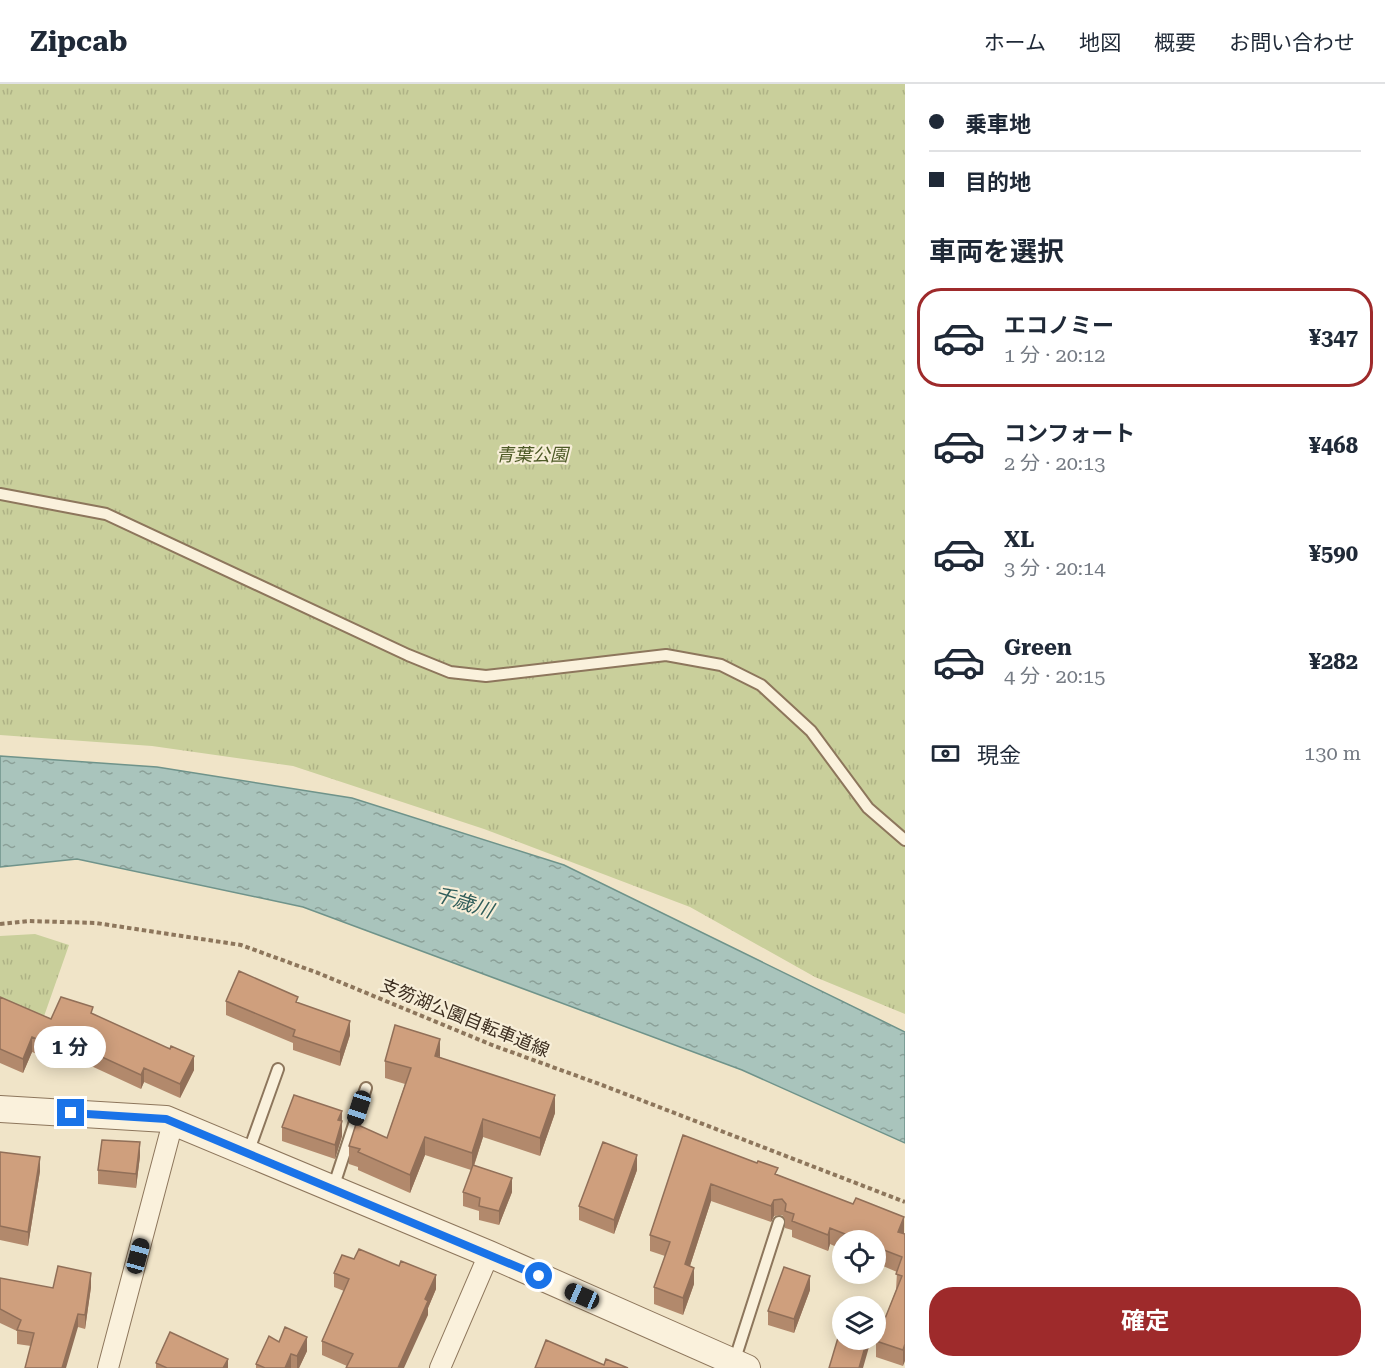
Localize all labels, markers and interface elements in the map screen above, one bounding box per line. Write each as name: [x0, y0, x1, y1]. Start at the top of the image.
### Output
text: Zipcab: [30, 25, 128, 58]
text: ホーム: [984, 31, 1046, 55]
text: 地図: [1079, 31, 1121, 55]
text: 概要: [1154, 31, 1196, 55]
text: お問い合わせ: [1229, 31, 1355, 55]
text: 乗車地: [965, 112, 1031, 137]
text: 目的地: [965, 170, 1031, 195]
text: 車両を選択: [929, 236, 1064, 268]
icon: car: [932, 311, 986, 365]
text: エコノミー: [1004, 313, 1114, 338]
text: ¥347: [1309, 325, 1358, 350]
text: 1 分 · 20:12: [1004, 343, 1105, 367]
icon: car: [932, 419, 986, 473]
text: コンフォート: [1004, 421, 1135, 446]
text: ¥468: [1309, 433, 1358, 458]
park label: 青葉公園: [496, 444, 571, 465]
text: 2 分 · 20:13: [1004, 451, 1105, 475]
icon: car: [932, 527, 986, 581]
text: XL: [1004, 527, 1034, 552]
text: ¥590: [1309, 541, 1358, 566]
text: 3 分 · 20:14: [1004, 556, 1105, 580]
icon: car: [932, 635, 986, 689]
text: Green: [1004, 635, 1072, 660]
text: ¥282: [1309, 649, 1358, 674]
text: 4 分 · 20:15: [1004, 664, 1105, 688]
icon: cash: [929, 737, 962, 770]
text: 130 m: [1304, 741, 1361, 765]
text: 現金: [977, 743, 1021, 768]
water label: 千歳川: [432, 881, 498, 923]
street label: 支笏湖公園自転車道線: [378, 974, 553, 1061]
callout: 1 分: [35, 1026, 107, 1068]
text: 1 分: [52, 1035, 88, 1059]
car: [345, 1088, 373, 1128]
route end: [57, 1099, 84, 1126]
map controls: [832, 1230, 886, 1350]
button: locate: [832, 1230, 886, 1284]
car: [125, 1236, 151, 1276]
route start: [525, 1262, 552, 1289]
car: [562, 1280, 602, 1312]
button: 確定: [929, 1287, 1361, 1356]
button: layers: [832, 1296, 886, 1350]

